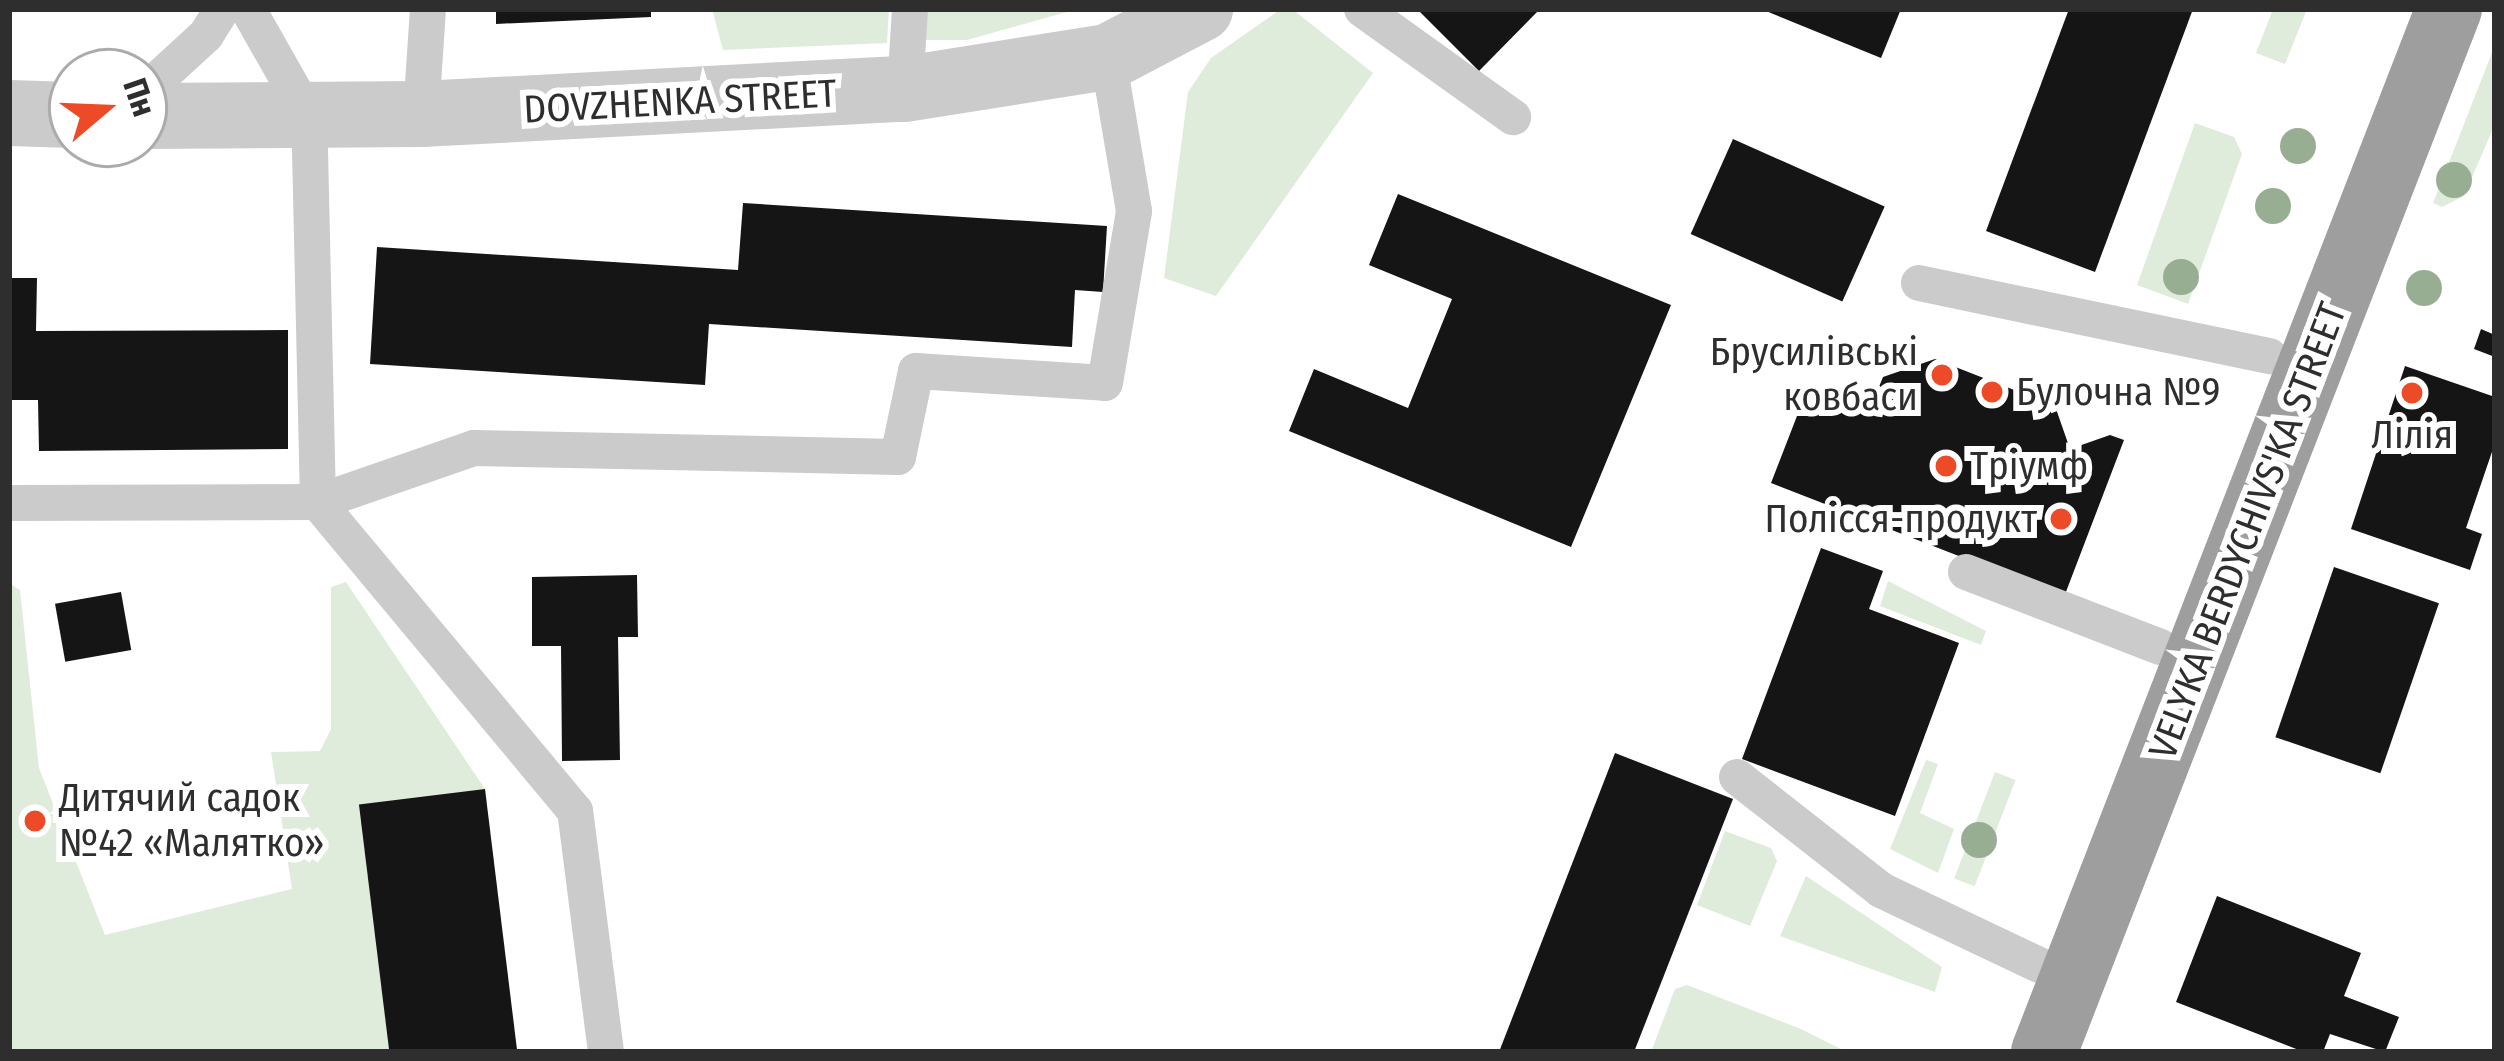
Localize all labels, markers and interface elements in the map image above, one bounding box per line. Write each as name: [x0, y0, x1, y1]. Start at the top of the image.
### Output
north arrow: [48, 48, 168, 168]
street label: DOVZHENKA STREET: [522, 70, 838, 134]
text: Пн: [114, 73, 164, 121]
street label: VELYKA BERDYCHIVS'KA STREET: [2139, 296, 2357, 766]
place label: Брусилівські ковбаси: [1710, 330, 1918, 421]
marker: Брусилівські ковбаси: [1929, 362, 1955, 388]
place label: Булочна №9: [2016, 369, 2220, 415]
marker: Булочна №9: [1979, 379, 2005, 405]
marker: Лілія: [2399, 380, 2425, 406]
place label: Лілія: [2371, 412, 2453, 458]
place label: Тріумф: [1970, 443, 2088, 489]
marker: Тріумф: [1933, 453, 1959, 479]
place label: Полісся-продукт: [1764, 496, 2037, 542]
marker: Полісся-продукт: [2048, 506, 2074, 532]
place label: Дитячий садок №42 «Малятко»: [59, 776, 325, 867]
marker: Дитячий садок №42 «Малятко»: [22, 808, 48, 834]

